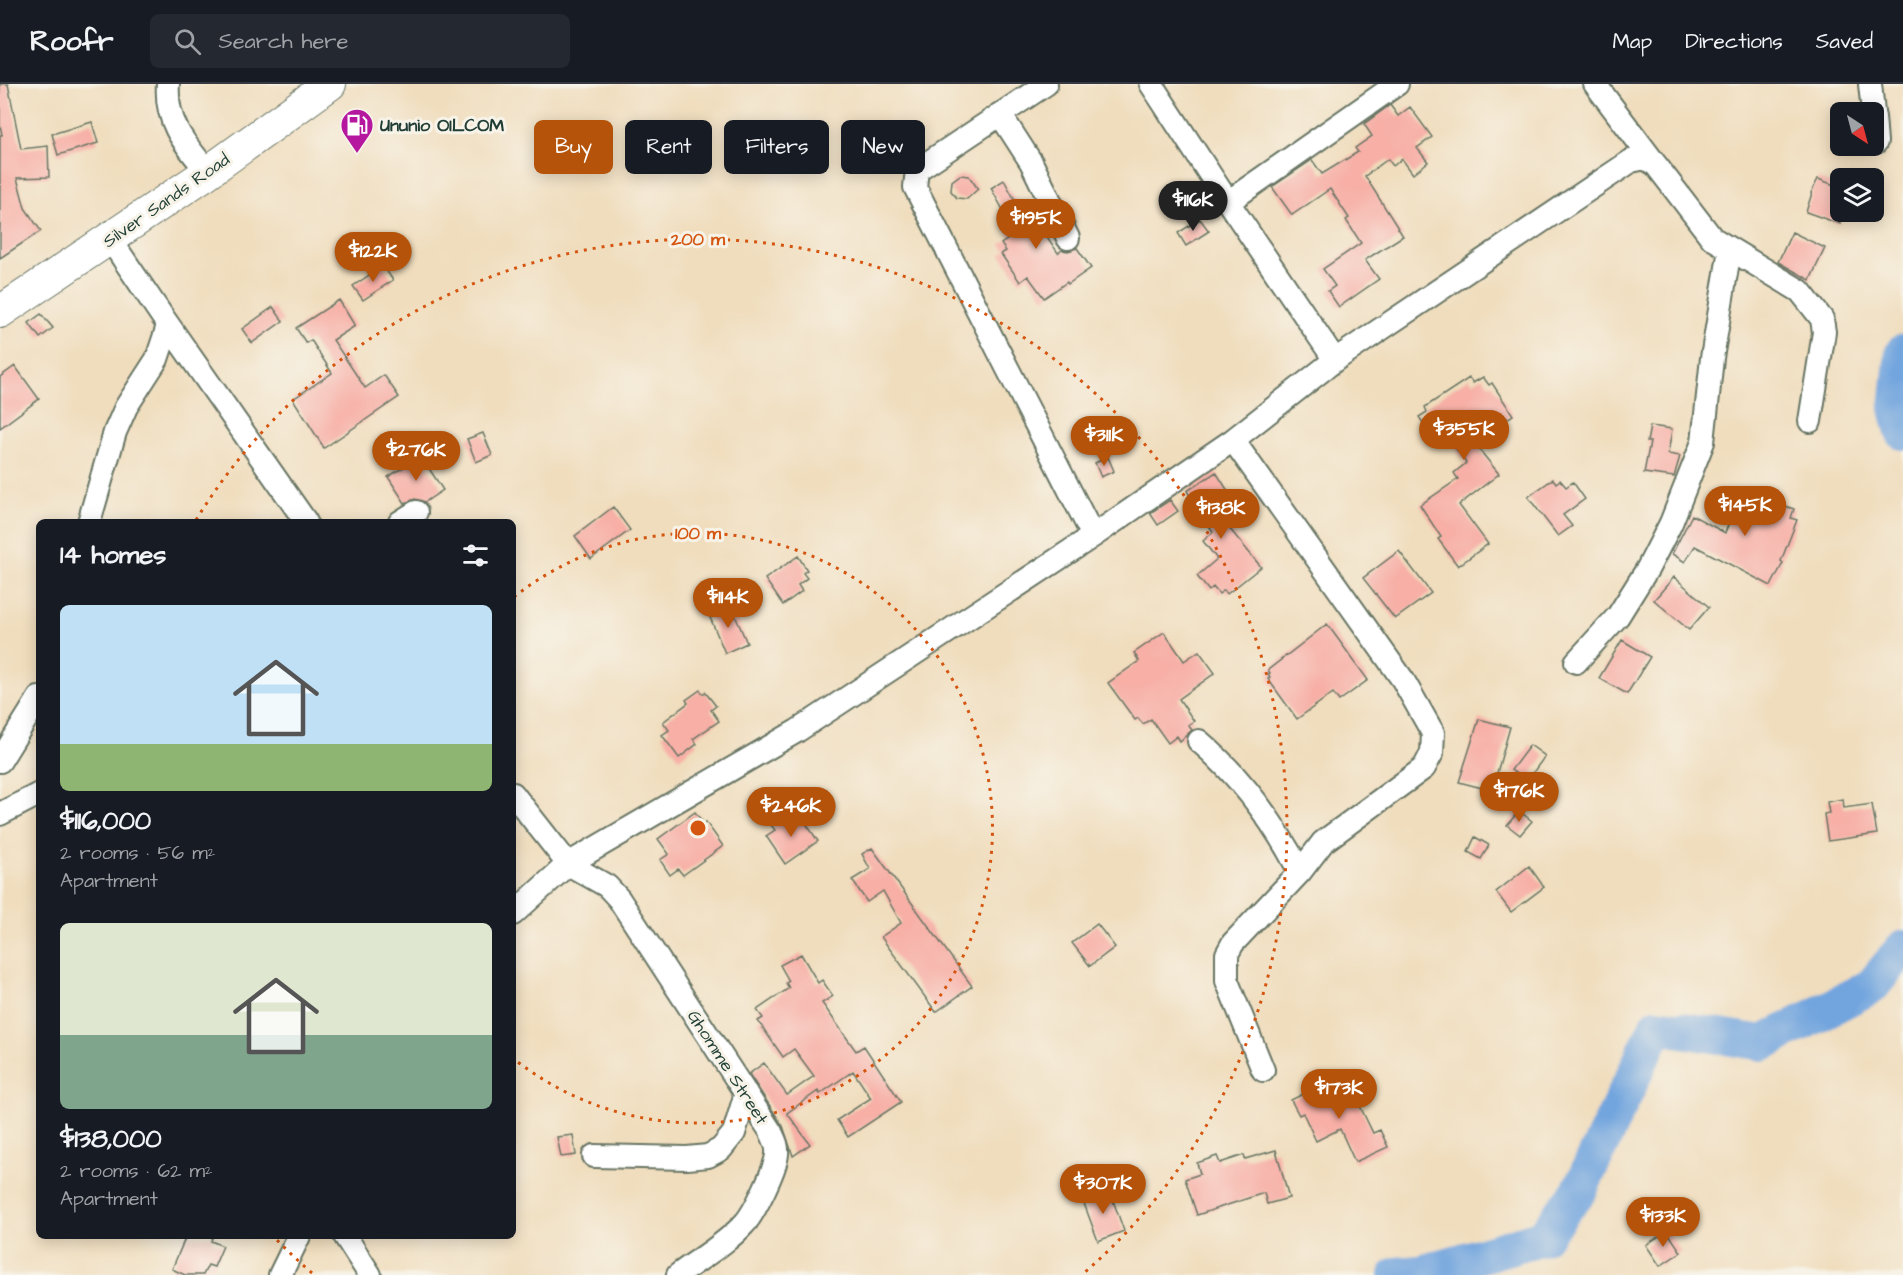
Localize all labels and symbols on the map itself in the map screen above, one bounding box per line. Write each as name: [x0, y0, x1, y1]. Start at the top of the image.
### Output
north arrow: [1830, 102, 1884, 156]
fuel station icon: Ununio OILCOM: [339, 107, 375, 154]
place label: Ununio OILCOM: [380, 113, 504, 138]
street label: Silver Sands Road: [98, 147, 235, 254]
pin: $116K: [1151, 181, 1235, 232]
pin: $195K: [994, 199, 1078, 250]
text: 200 m: [670, 227, 726, 252]
pin: $122K: [331, 232, 415, 283]
pin: $355K: [1422, 410, 1506, 461]
pin: $311K: [1062, 416, 1146, 467]
pin: $276K: [374, 431, 458, 482]
pin: $145K: [1703, 486, 1787, 537]
pin: $138K: [1179, 489, 1263, 540]
text: 100 m: [675, 521, 722, 546]
pin: $114K: [686, 578, 770, 629]
pin: $176K: [1477, 772, 1561, 823]
pin: $246K: [749, 787, 833, 838]
centre of rings: [688, 818, 708, 838]
street label: Ghomme Street: [681, 1005, 774, 1130]
pin: $173K: [1297, 1069, 1381, 1120]
pin: $307K: [1061, 1164, 1145, 1215]
pin: $133K: [1621, 1197, 1705, 1248]

